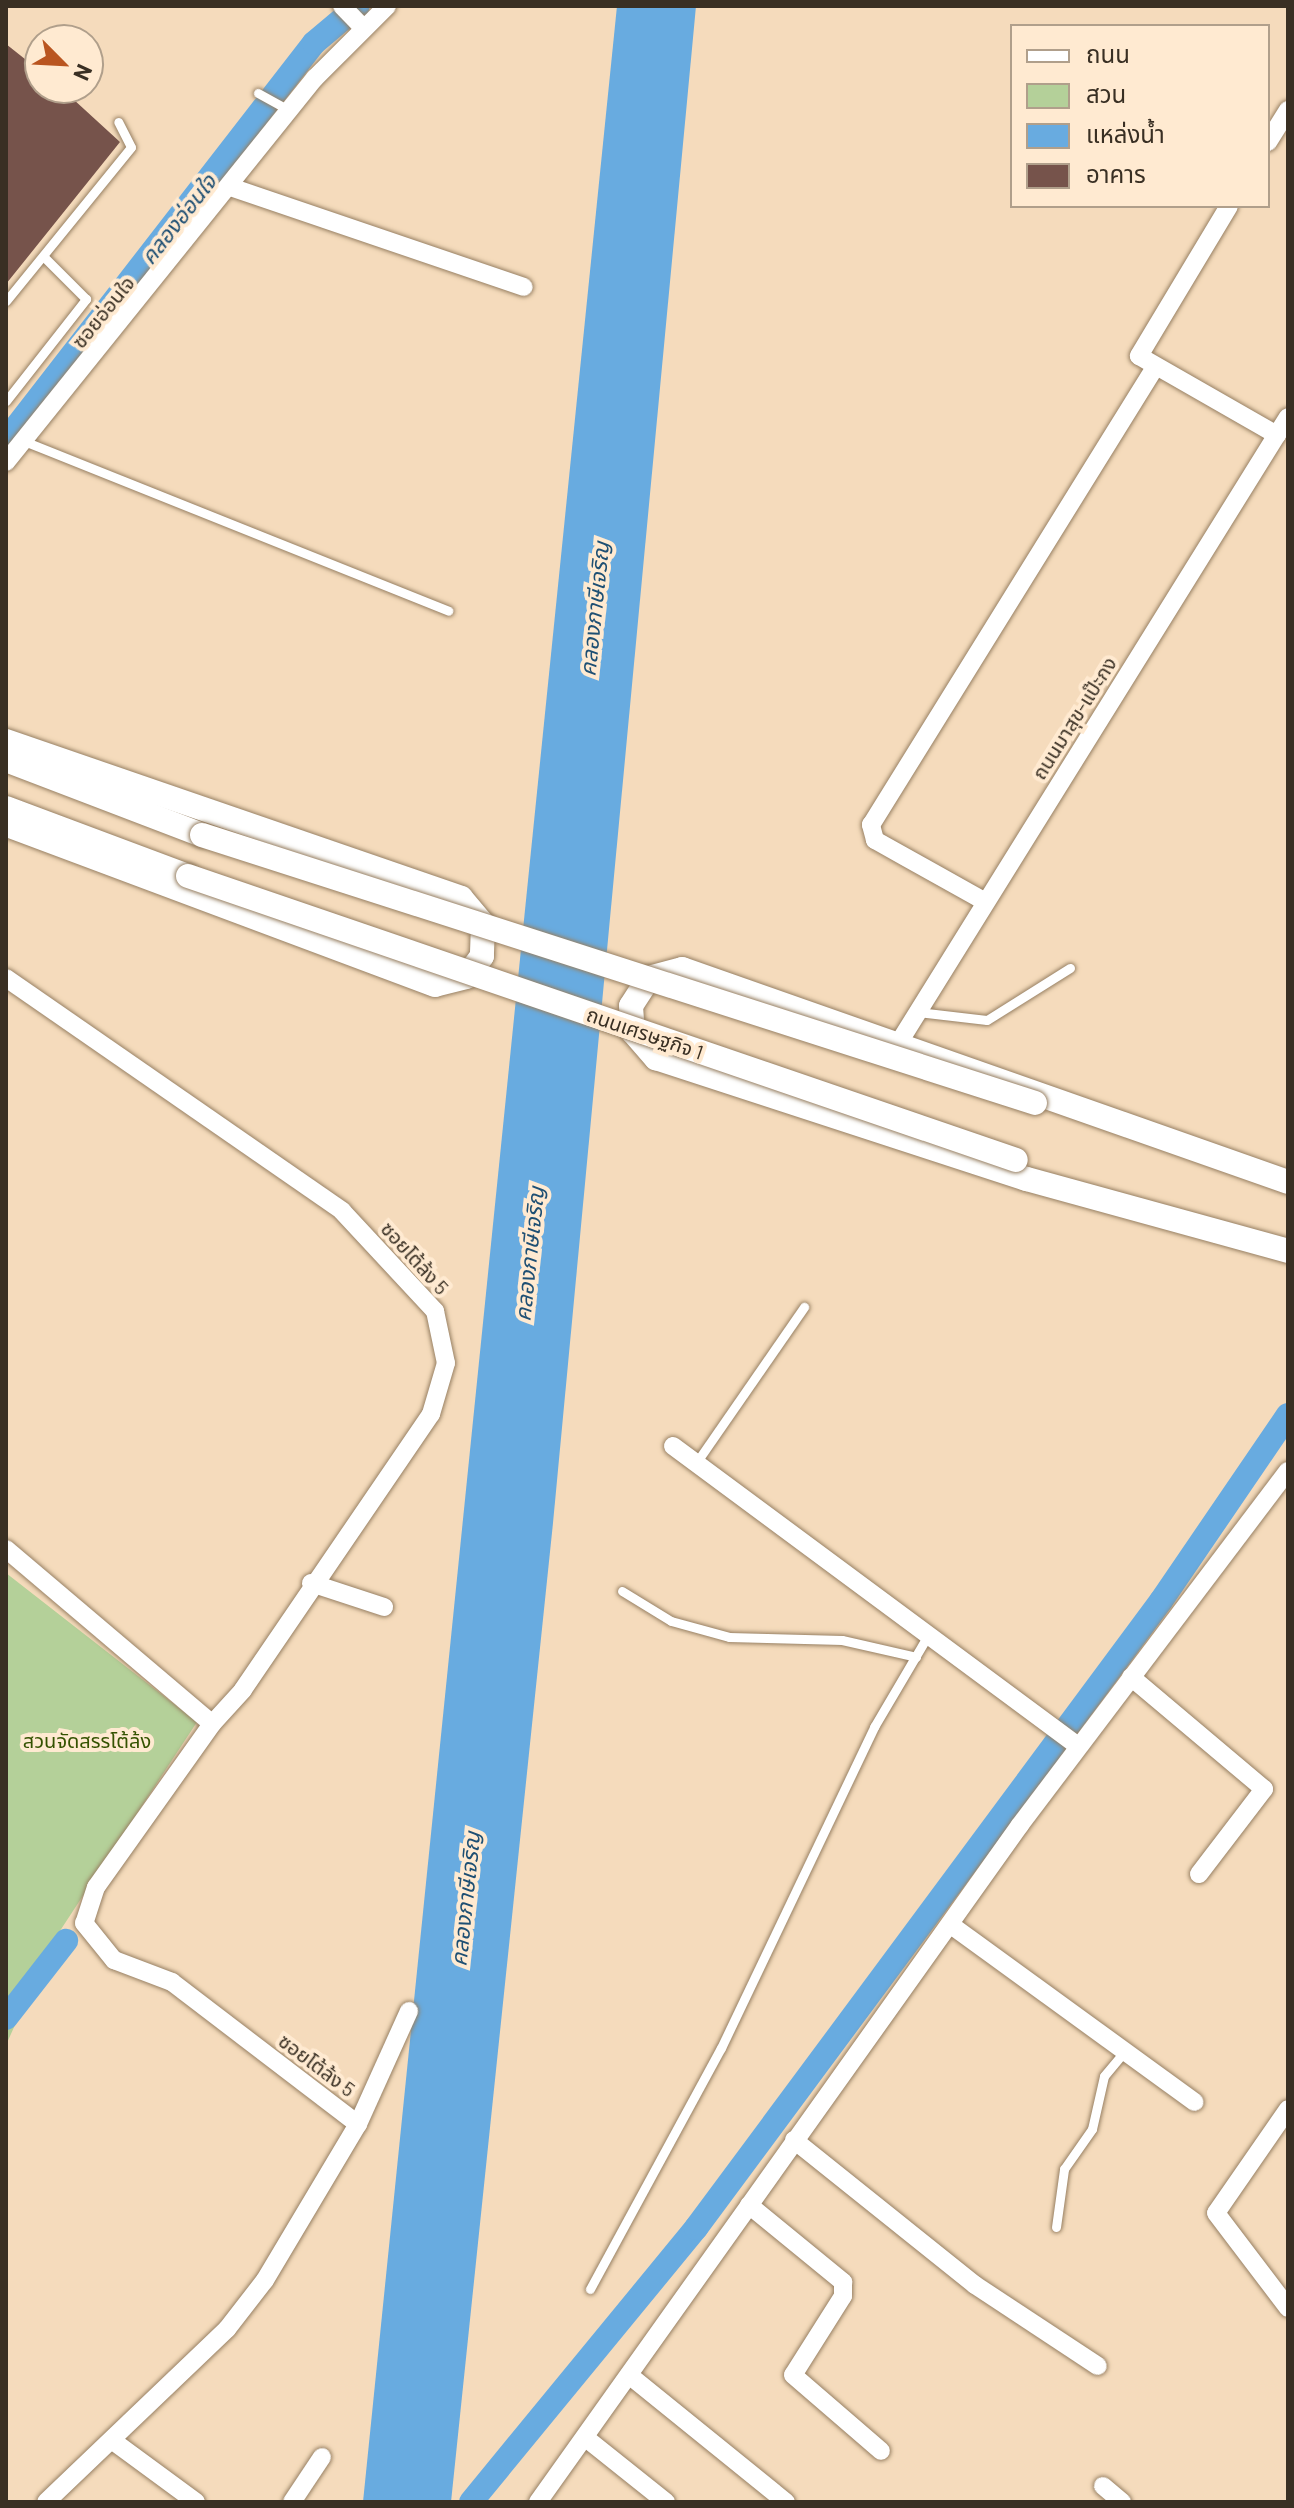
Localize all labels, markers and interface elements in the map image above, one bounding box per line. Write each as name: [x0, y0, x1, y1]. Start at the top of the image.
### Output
north arrow: [24, 24, 104, 104]
legend: [1010, 24, 1270, 208]
text: ถนน: [1086, 39, 1130, 68]
text: N: [69, 61, 99, 85]
text: สวน: [1086, 79, 1126, 108]
text: แหล่งน้ำ: [1086, 119, 1165, 148]
text: อาคาร: [1086, 159, 1146, 188]
water label: คลองอ่อนใจ: [135, 169, 221, 269]
street label: ซอยอ่อนใจ: [67, 271, 139, 353]
water label: คลองภาษีเจริญ: [574, 540, 614, 678]
street label: ถนนมาสุข-แป๊ะกง: [1027, 652, 1121, 784]
street label: ถนนเศรษฐกิจ 1: [583, 1002, 707, 1064]
water label: คลองภาษีเจริญ: [509, 1185, 549, 1323]
street label: ซอยโต้ล้ง 5: [376, 1217, 454, 1299]
park label: สวนจัดสรรโต้ล้ง: [23, 1728, 151, 1752]
water label: คลองภาษีเจริญ: [445, 1830, 485, 1968]
street label: ซอยโต้ล้ง 5: [274, 2028, 360, 2102]

